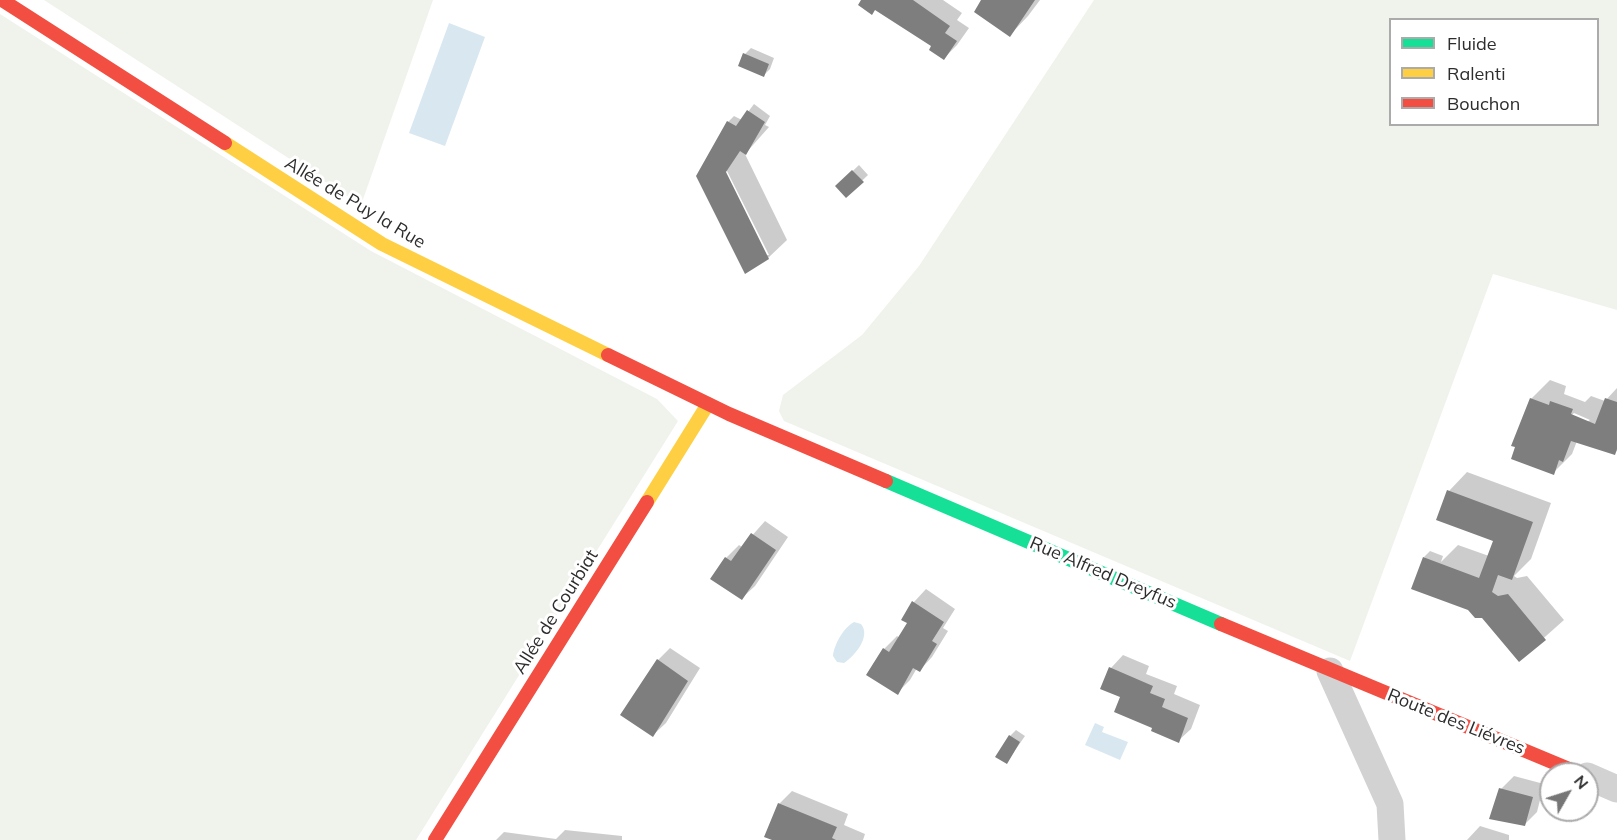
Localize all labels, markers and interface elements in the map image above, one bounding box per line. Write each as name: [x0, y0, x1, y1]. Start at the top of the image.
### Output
legend: [1389, 18, 1599, 126]
text: Fluide: [1447, 32, 1497, 55]
text: Ralenti: [1447, 62, 1505, 85]
text: Bouchon: [1447, 92, 1520, 115]
street label: Allée de Puy la Rue: [281, 153, 429, 253]
street label: Rue Alfred Dreyfus: [1026, 532, 1180, 614]
street label: Allée de Courbiat: [509, 546, 603, 678]
street label: Route des Liévres: [1384, 685, 1528, 759]
north arrow: [1539, 762, 1599, 822]
text: N: [1570, 771, 1593, 793]

